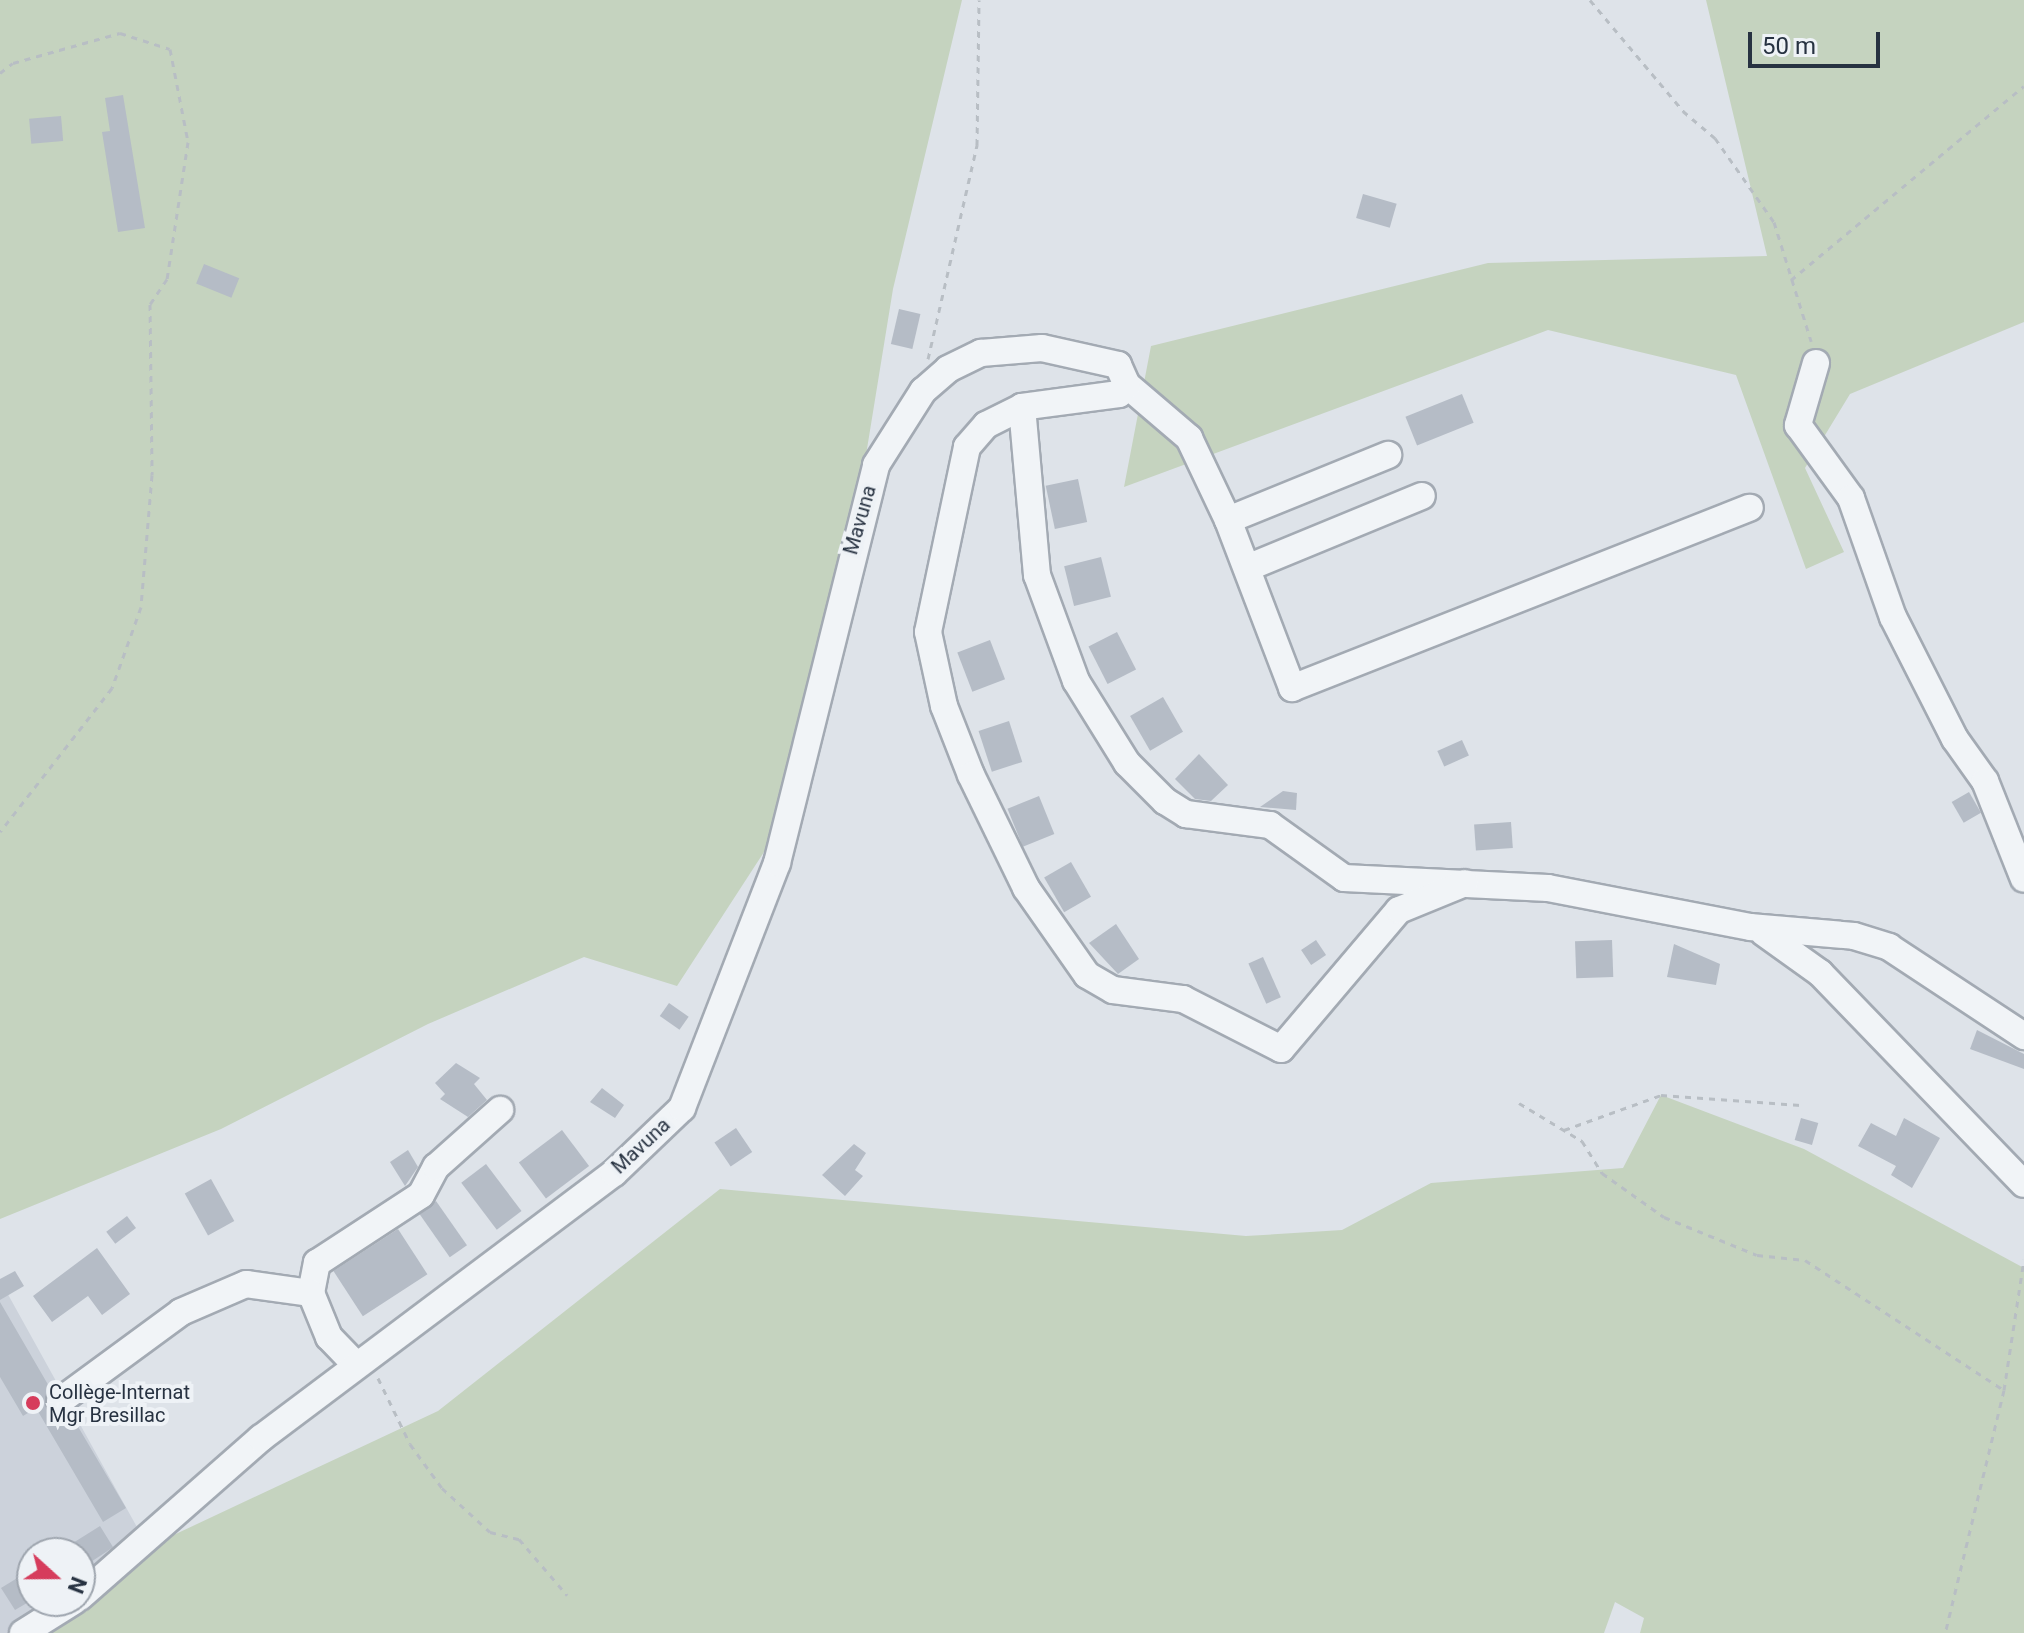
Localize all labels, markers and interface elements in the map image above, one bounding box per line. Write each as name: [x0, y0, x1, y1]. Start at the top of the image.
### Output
scale bar: [1752, 16, 1884, 66]
text: 50 m: [1762, 32, 1816, 60]
street label: Mavuna: [839, 483, 881, 557]
street label: Mavuna: [607, 1113, 675, 1179]
place label: Collège-Internat Mgr Bresillac: [49, 1380, 190, 1427]
marker: Collège-Internat Mgr Bresillac: [24, 1394, 42, 1412]
north arrow: [16, 1537, 96, 1617]
text: N: [63, 1573, 91, 1597]

